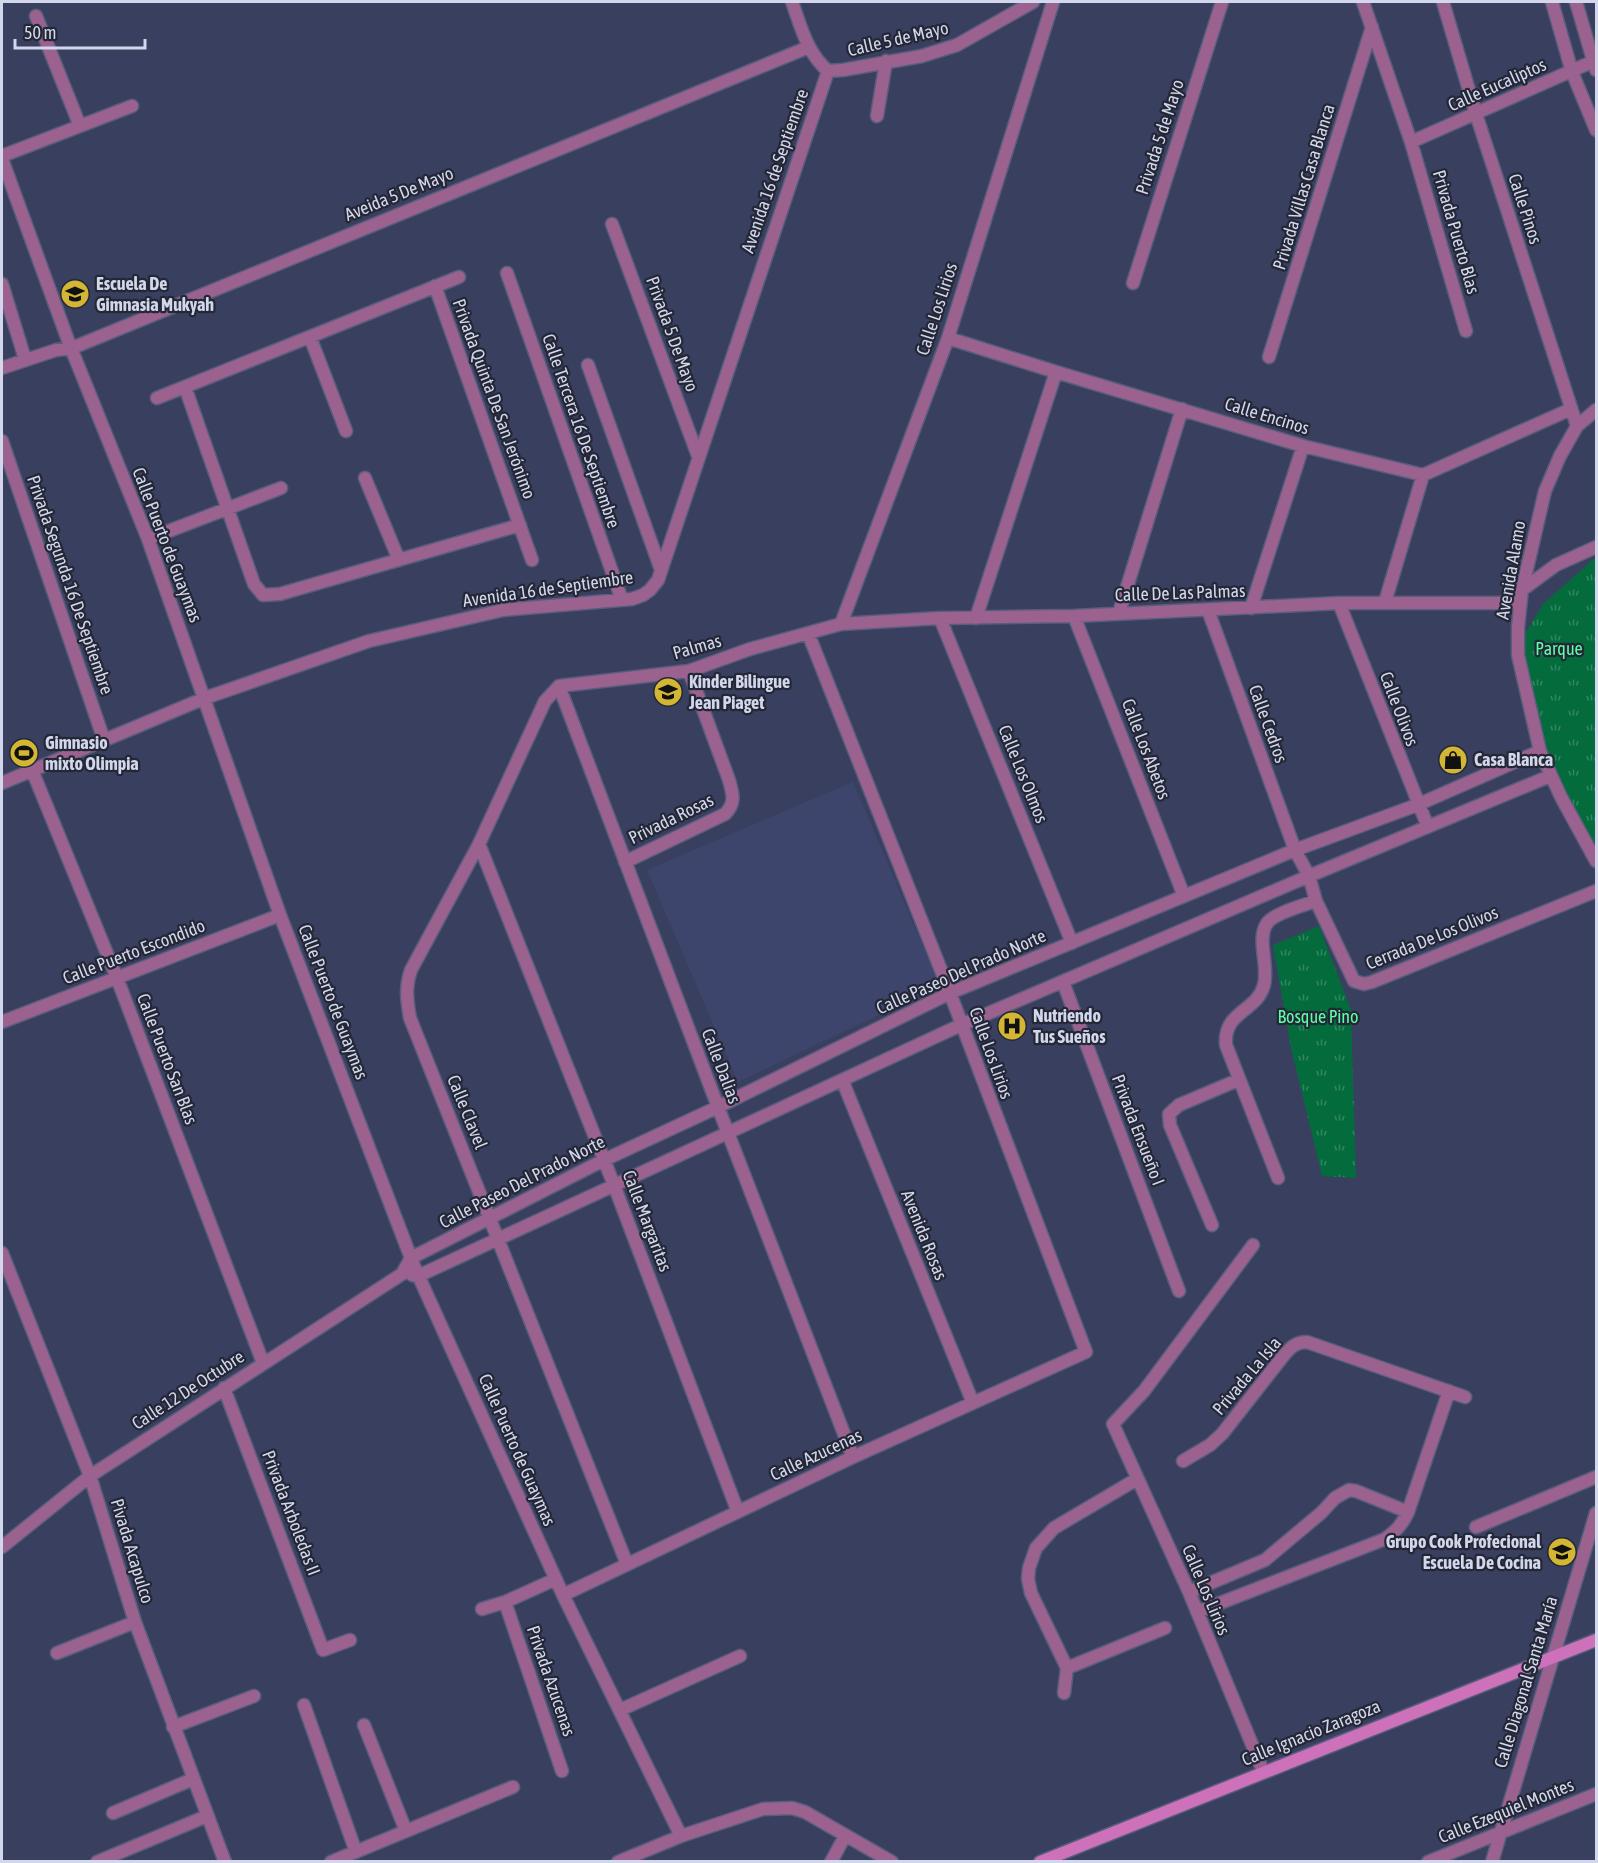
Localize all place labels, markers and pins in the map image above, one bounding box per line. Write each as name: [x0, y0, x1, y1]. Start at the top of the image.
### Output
place label: Escuela De Gimnasia Mukyah: [96, 273, 214, 315]
school or university icon: Escuela De Gimnasia Mukyah: [59, 278, 91, 310]
place label: Kinder Bilingue Jean Piaget: [688, 671, 790, 713]
school or university icon: Kinder Bilingue Jean Piaget: [652, 676, 684, 708]
place label: Gimnasio mixto Olimpia: [45, 732, 139, 774]
sports icon: Gimnasio mixto Olimpia: [8, 737, 40, 769]
shop icon: Casa Blanca: [1437, 744, 1469, 776]
place label: Casa Blanca: [1474, 749, 1553, 770]
place label: Nutriendo Tus Sueños: [1033, 1005, 1106, 1047]
hospital icon: Nutriendo Tus Sueños: [996, 1010, 1028, 1042]
place label: Grupo Cook Profecional Escuela De Cocina: [1386, 1531, 1541, 1573]
school or university icon: Grupo Cook Profecional Escuela De Cocina: [1546, 1536, 1578, 1568]

